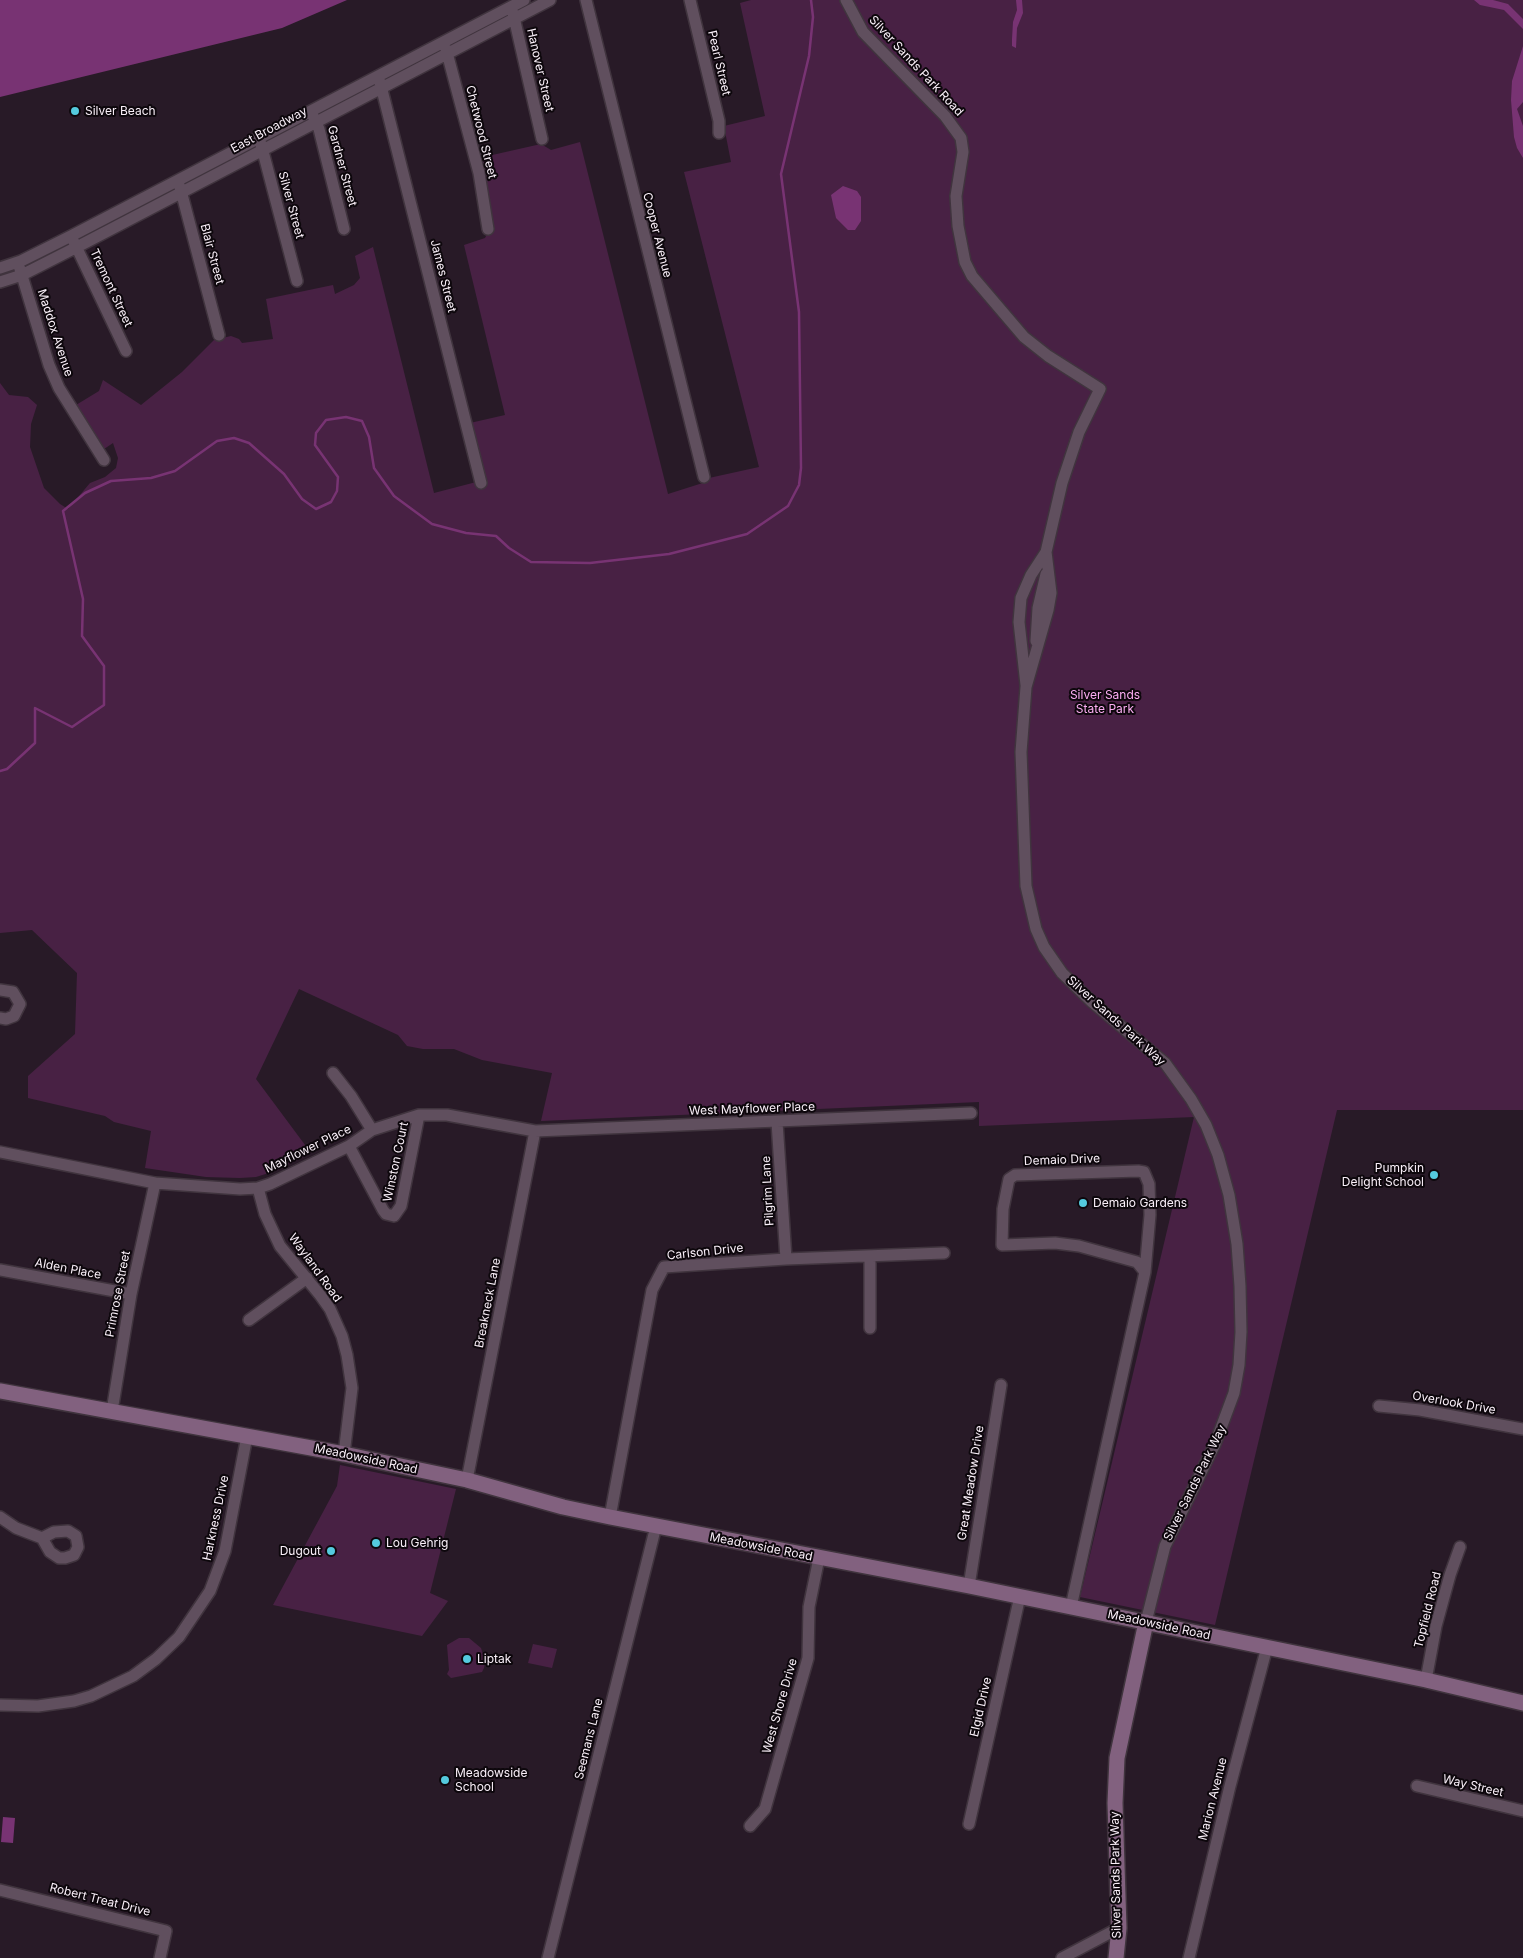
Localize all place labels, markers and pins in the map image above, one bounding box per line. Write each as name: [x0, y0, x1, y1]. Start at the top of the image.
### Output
place label: Silver Beach: [85, 104, 156, 118]
marker: Silver Beach: [69, 105, 81, 117]
place label: Pumpkin Delight School: [1342, 1161, 1424, 1189]
marker: Pumpkin Delight School: [1428, 1169, 1440, 1181]
place label: Demaio Gardens: [1093, 1196, 1187, 1210]
marker: Demaio Gardens: [1077, 1197, 1089, 1209]
place label: Lou Gehrig: [386, 1536, 448, 1550]
marker: Lou Gehrig: [370, 1537, 382, 1549]
place label: Dugout: [280, 1544, 321, 1558]
marker: Dugout: [325, 1545, 337, 1557]
place label: Liptak: [477, 1652, 511, 1666]
marker: Liptak: [461, 1653, 473, 1665]
place label: Meadowside School: [455, 1766, 527, 1794]
marker: Meadowside School: [439, 1774, 451, 1786]

